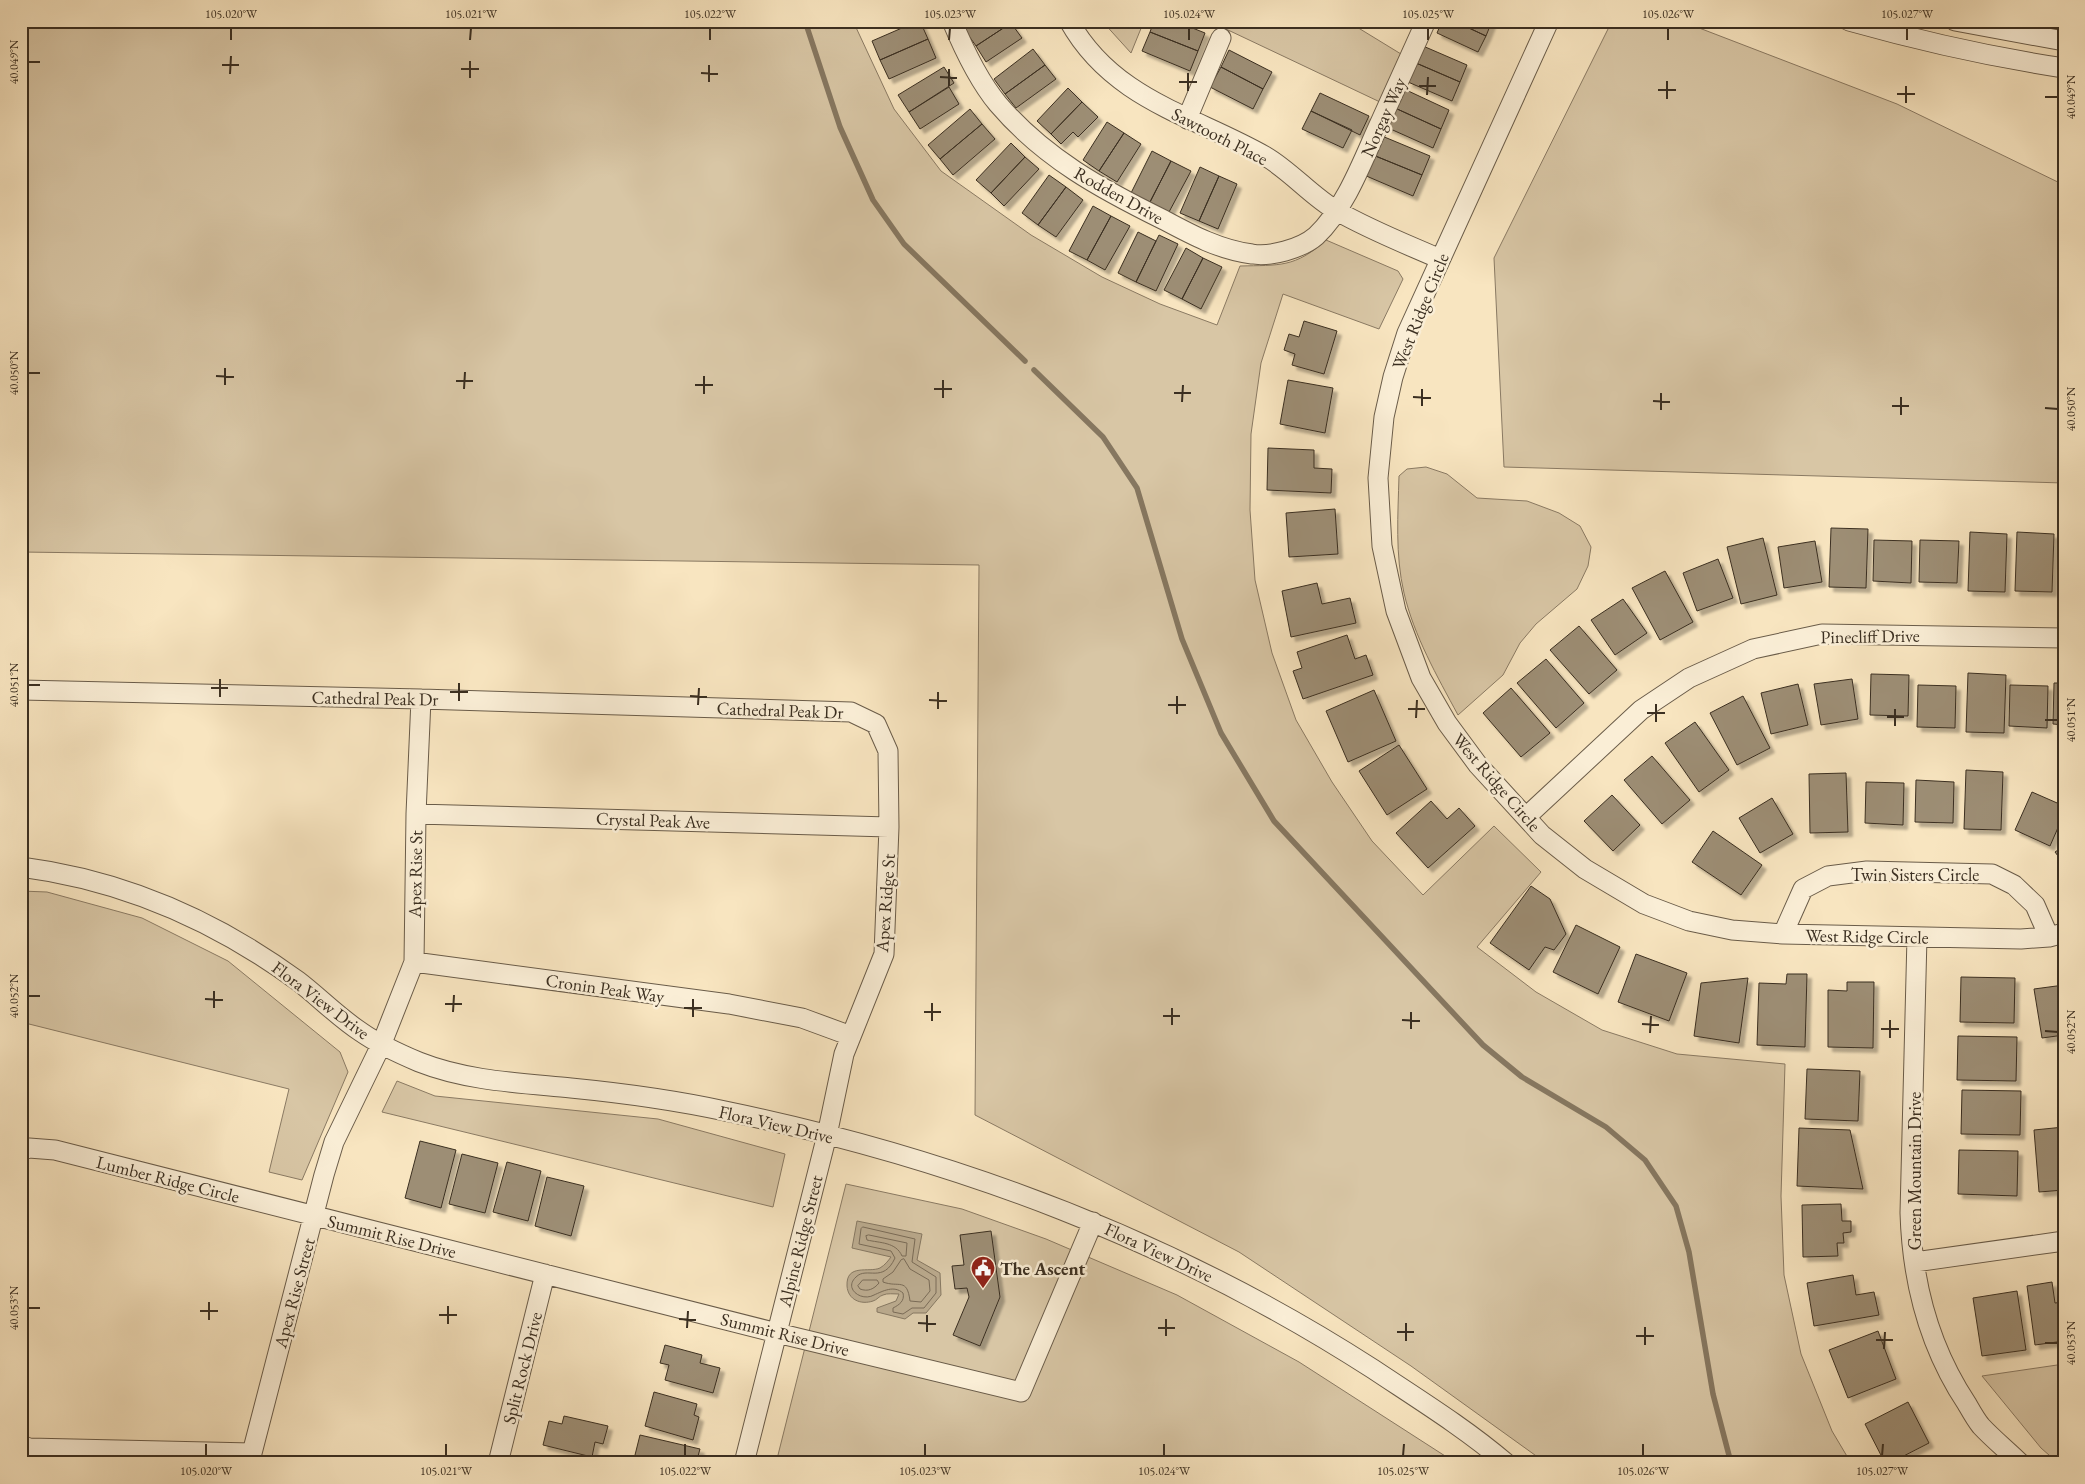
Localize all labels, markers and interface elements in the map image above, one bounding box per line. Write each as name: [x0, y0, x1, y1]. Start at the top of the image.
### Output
text: 105.020°W: [205, 6, 258, 22]
text: 105.021°W: [445, 6, 498, 22]
text: 105.022°W: [684, 6, 737, 22]
text: 105.023°W: [924, 6, 977, 22]
text: 105.024°W: [1163, 6, 1216, 22]
text: 105.025°W: [1402, 6, 1455, 22]
text: 105.026°W: [1642, 6, 1695, 22]
text: 105.027°W: [1881, 6, 1934, 22]
text: 40.049°N: [6, 39, 22, 84]
street label: Norgay Way: [1355, 73, 1411, 161]
text: 40.049°N: [2063, 74, 2079, 119]
street label: Sawtooth Place: [1168, 102, 1272, 170]
street label: Rodden Drive: [1070, 161, 1168, 229]
street label: West Ridge Circle: [1386, 249, 1454, 373]
text: 40.050°N: [6, 350, 22, 395]
text: 40.050°N: [2063, 386, 2079, 431]
street label: Pinecliff Drive: [1820, 624, 1920, 648]
text: 40.051°N: [6, 662, 22, 707]
street label: Cathedral Peak Dr: [311, 685, 439, 711]
street label: Cathedral Peak Dr: [716, 696, 844, 724]
text: 40.051°N: [2063, 697, 2079, 742]
street label: West Ridge Circle: [1448, 728, 1546, 836]
street label: Crystal Peak Ave: [596, 807, 710, 833]
street label: Apex Rise St: [403, 830, 427, 919]
street label: Apex Ridge St: [870, 853, 900, 954]
street label: Twin Sisters Circle: [1851, 863, 1979, 886]
street label: West Ridge Circle: [1805, 923, 1929, 949]
street label: Flora View Drive: [267, 956, 375, 1044]
street label: Cronin Peak Way: [544, 968, 666, 1008]
text: 40.052°N: [6, 973, 22, 1018]
text: 40.052°N: [2063, 1009, 2079, 1054]
street label: Green Mountain Drive: [1903, 1092, 1926, 1250]
street label: Flora View Drive: [717, 1100, 835, 1148]
street label: Lumber Ridge Circle: [94, 1150, 242, 1208]
street label: Alpine Ridge Street: [772, 1172, 828, 1310]
street label: Summit Rise Drive: [325, 1209, 459, 1263]
street label: Flora View Drive: [1101, 1217, 1217, 1287]
street label: Apex Rise Street: [268, 1235, 320, 1352]
public building icon: The Ascent: [970, 1255, 996, 1289]
place label: The Ascent: [1000, 1257, 1086, 1280]
text: 40.053°N: [6, 1285, 22, 1330]
street label: Summit Rise Drive: [718, 1307, 852, 1361]
street label: Split Rock Drive: [497, 1309, 547, 1427]
text: 40.053°N: [2063, 1320, 2079, 1365]
text: 105.020°W: [180, 1463, 233, 1479]
text: 105.021°W: [420, 1463, 473, 1479]
text: 105.022°W: [659, 1463, 712, 1479]
text: 105.023°W: [899, 1463, 952, 1479]
text: 105.024°W: [1138, 1463, 1191, 1479]
text: 105.025°W: [1377, 1463, 1430, 1479]
text: 105.026°W: [1617, 1463, 1670, 1479]
text: 105.027°W: [1856, 1463, 1909, 1479]

